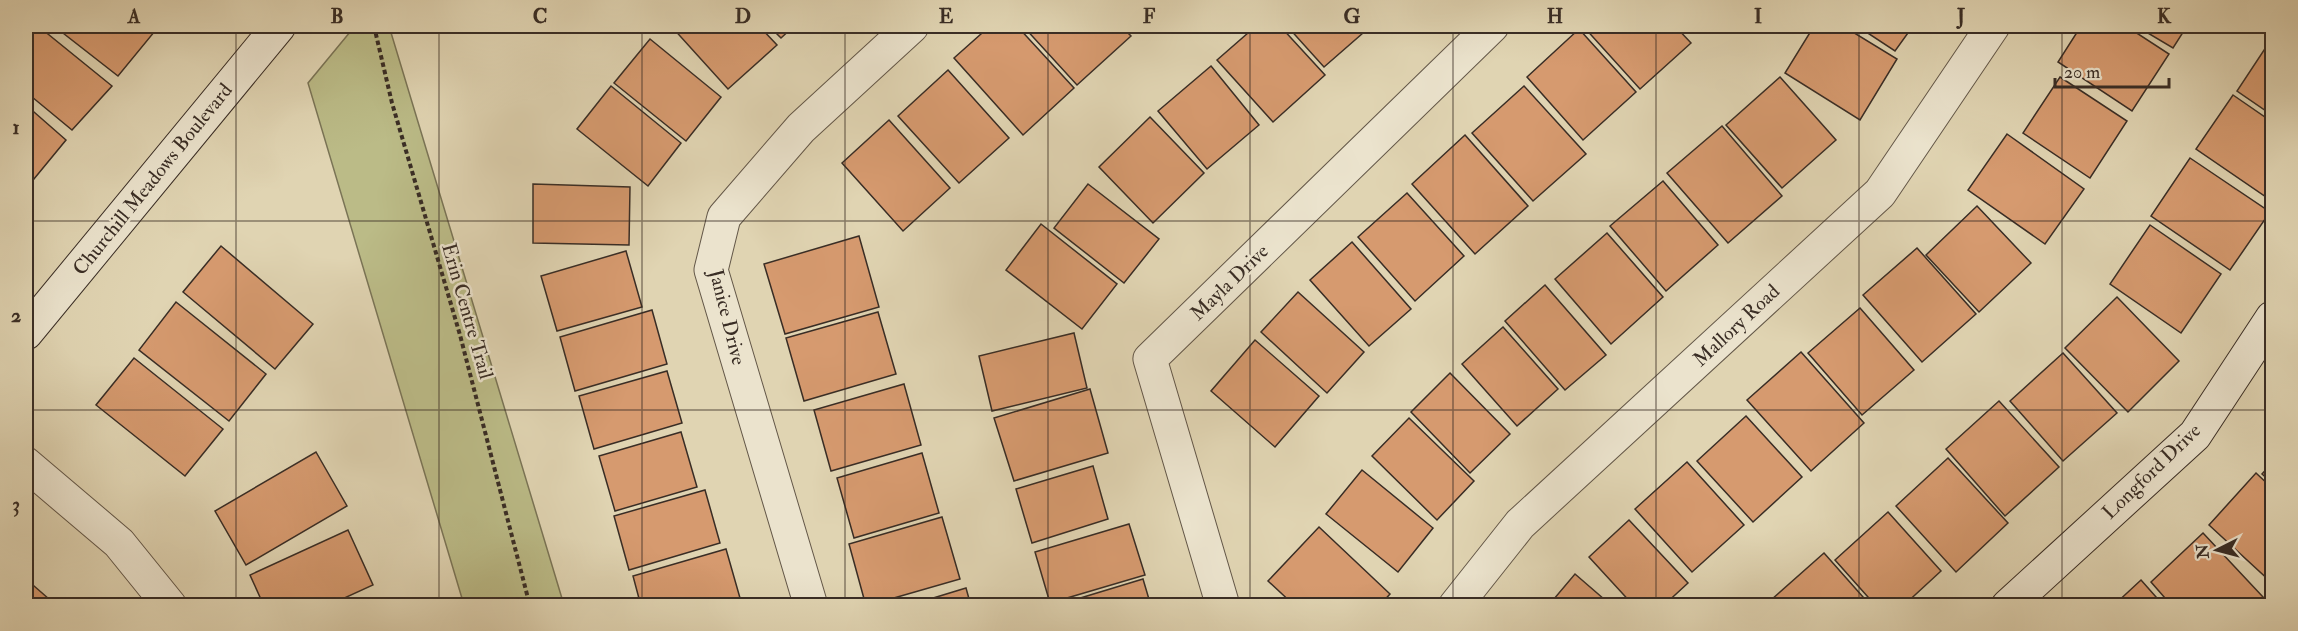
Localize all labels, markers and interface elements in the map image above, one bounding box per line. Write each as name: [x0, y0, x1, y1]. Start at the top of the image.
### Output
text: A: [127, 4, 141, 29]
text: B: [330, 4, 344, 29]
text: C: [533, 4, 547, 29]
text: D: [735, 4, 751, 29]
text: E: [939, 4, 954, 29]
text: F: [1143, 4, 1156, 29]
text: G: [1344, 4, 1361, 29]
text: H: [1547, 4, 1563, 29]
text: I: [1754, 4, 1762, 29]
text: J: [1956, 4, 1965, 29]
text: K: [2157, 4, 2172, 29]
scale bar: [2055, 51, 2169, 89]
text: 20 m: [2064, 61, 2100, 84]
street label: Churchill Meadows Boulevard: [67, 78, 238, 280]
text: 1: [12, 115, 20, 140]
street label: Mayla Drive: [1185, 239, 1274, 326]
street label: Erin Centre Trail: [436, 240, 499, 382]
street label: Janice Drive: [703, 266, 751, 368]
street label: Mallory Road: [1688, 279, 1785, 372]
text: 2: [11, 303, 21, 328]
street label: Longford Drive: [2097, 418, 2206, 525]
text: 3: [12, 492, 20, 517]
north arrow: [2187, 520, 2247, 580]
text: N: [2192, 543, 2214, 561]

